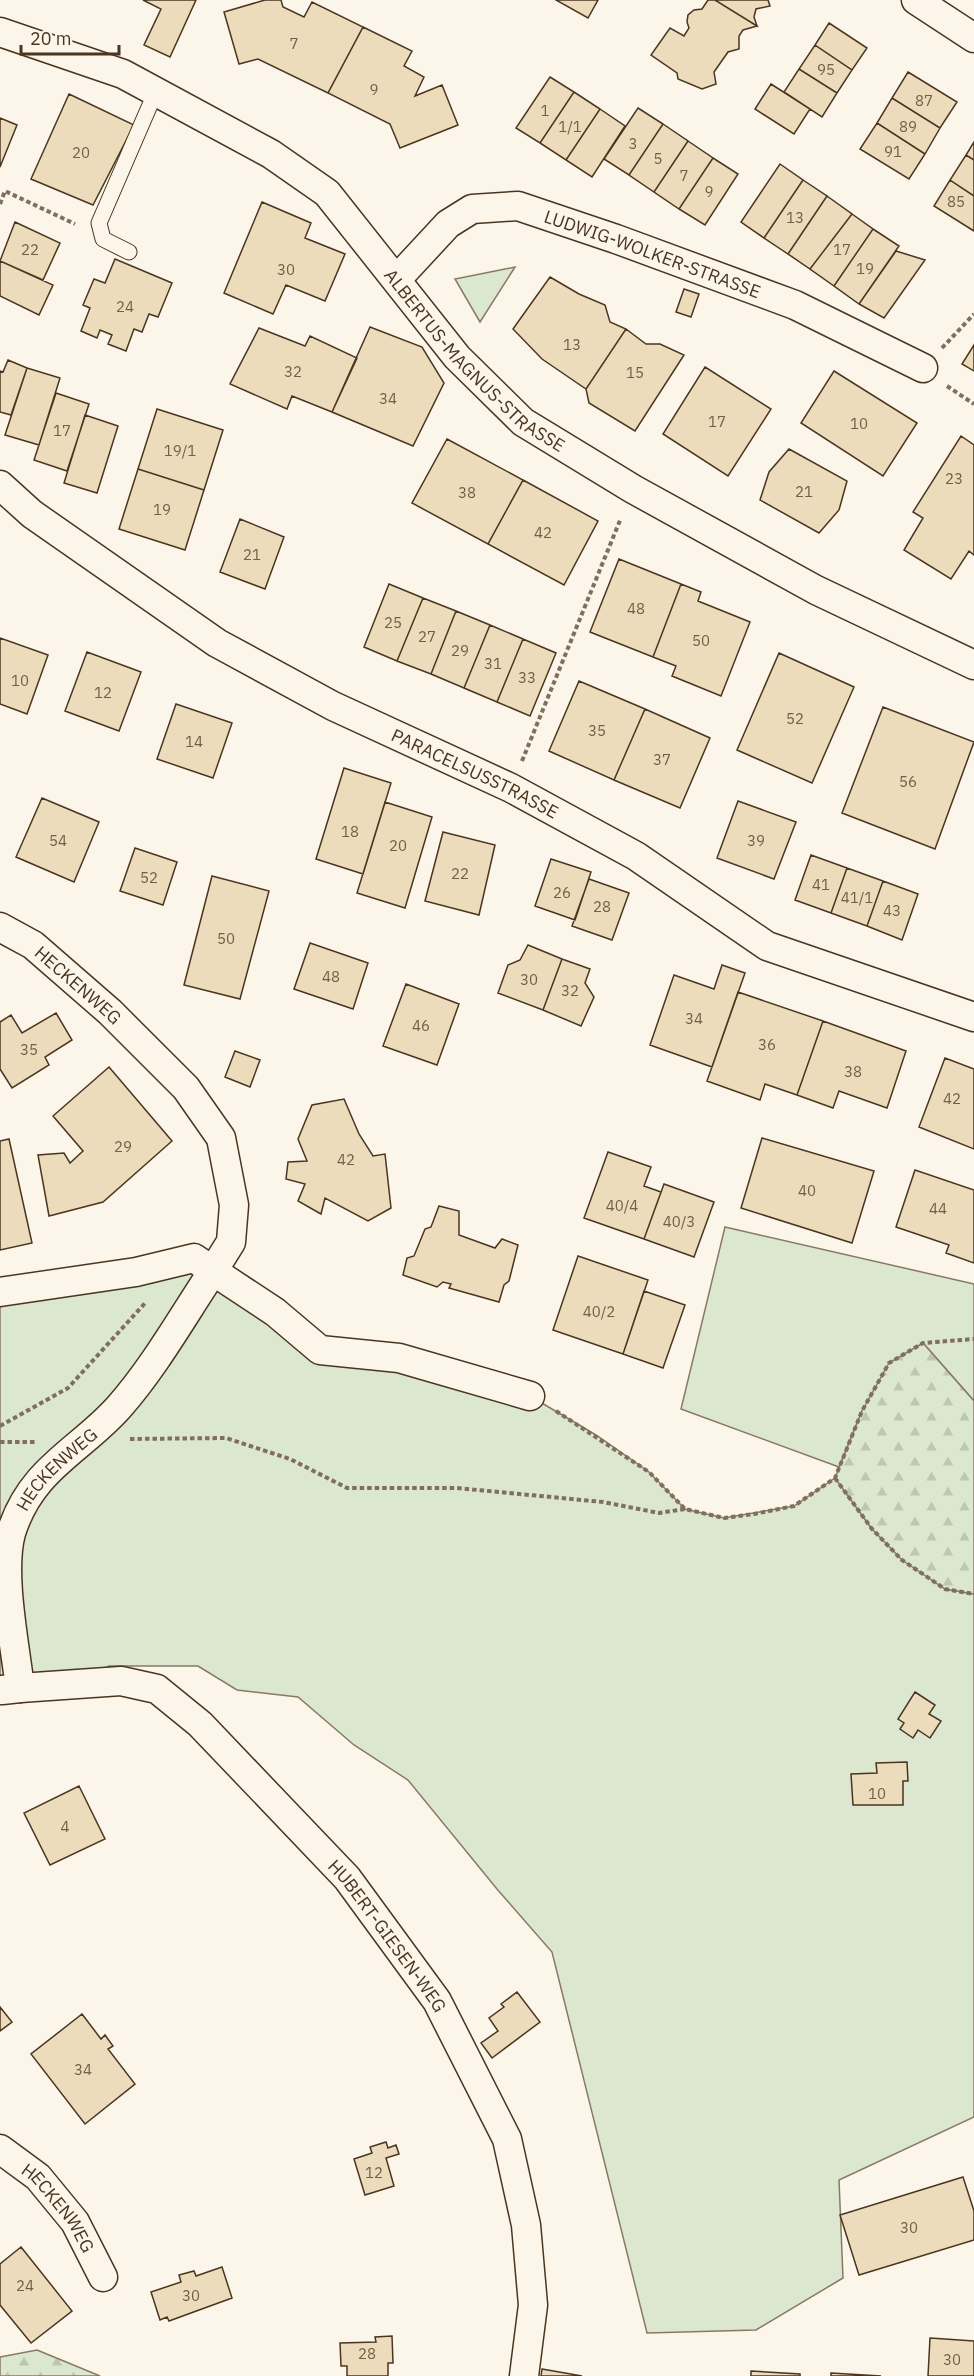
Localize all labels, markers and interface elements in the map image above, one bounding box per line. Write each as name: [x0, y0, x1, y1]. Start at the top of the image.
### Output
scale bar: [21, 18, 118, 56]
text: 20 m: [30, 27, 72, 50]
house number: 7: [289, 34, 299, 53]
house number: 95: [817, 60, 835, 79]
house number: 9: [369, 80, 379, 99]
house number: 87: [915, 91, 933, 110]
house number: 1: [540, 101, 550, 120]
house number: 1/1: [558, 117, 582, 136]
house number: 89: [899, 117, 917, 136]
house number: 3: [628, 134, 638, 153]
house number: 91: [884, 142, 902, 161]
house number: 20: [72, 143, 90, 162]
house number: 5: [653, 149, 663, 168]
house number: 7: [679, 166, 689, 185]
house number: 9: [704, 182, 714, 201]
house number: 85: [947, 192, 965, 211]
street label: LUDWIG-WOLKER-STRASSE: [541, 204, 764, 303]
house number: 13: [786, 208, 804, 227]
house number: 22: [21, 240, 39, 259]
house number: 17: [833, 240, 851, 259]
house number: 19: [856, 259, 874, 278]
house number: 30: [277, 260, 295, 279]
street label: ALBERTUS-MAGNUS-STRASSE: [380, 264, 570, 457]
house number: 24: [116, 297, 134, 316]
house number: 13: [563, 335, 581, 354]
house number: 32: [284, 362, 302, 381]
house number: 15: [626, 363, 644, 382]
house number: 34: [379, 389, 397, 408]
house number: 17: [708, 412, 726, 431]
house number: 10: [850, 414, 868, 433]
house number: 17: [53, 421, 71, 440]
house number: 19/1: [164, 441, 196, 460]
house number: 23: [945, 469, 963, 488]
house number: 21: [795, 482, 813, 501]
house number: 38: [458, 483, 476, 502]
house number: 19: [153, 500, 171, 519]
house number: 42: [534, 523, 552, 542]
house number: 21: [243, 545, 261, 564]
house number: 48: [627, 599, 645, 618]
house number: 25: [384, 613, 402, 632]
house number: 27: [418, 627, 436, 646]
house number: 50: [692, 631, 710, 650]
house number: 29: [451, 641, 469, 660]
house number: 31: [484, 654, 502, 673]
house number: 33: [518, 668, 536, 687]
house number: 10: [11, 671, 29, 690]
house number: 12: [94, 683, 112, 702]
house number: 52: [786, 709, 804, 728]
house number: 35: [588, 721, 606, 740]
street label: PARACELSUSSTRASSE: [388, 723, 563, 823]
house number: 14: [185, 732, 203, 751]
house number: 37: [653, 750, 671, 769]
house number: 56: [899, 772, 917, 791]
house number: 18: [341, 822, 359, 841]
house number: 54: [49, 831, 67, 850]
house number: 39: [747, 831, 765, 850]
house number: 20: [389, 836, 407, 855]
house number: 22: [451, 864, 469, 883]
house number: 52: [140, 868, 158, 887]
house number: 41: [812, 875, 830, 894]
house number: 26: [553, 883, 571, 902]
house number: 41/1: [841, 888, 873, 907]
house number: 28: [593, 897, 611, 916]
house number: 43: [883, 901, 901, 920]
house number: 50: [217, 929, 235, 948]
street label: HECKENWEG: [30, 940, 127, 1029]
house number: 48: [322, 967, 340, 986]
house number: 30: [520, 970, 538, 989]
house number: 32: [561, 981, 579, 1000]
house number: 34: [685, 1009, 703, 1028]
house number: 46: [412, 1016, 430, 1035]
house number: 36: [758, 1035, 776, 1054]
house number: 35: [20, 1040, 38, 1059]
house number: 38: [844, 1062, 862, 1081]
house number: 42: [943, 1089, 961, 1108]
house number: 29: [114, 1137, 132, 1156]
house number: 42: [337, 1150, 355, 1169]
house number: 40: [798, 1181, 816, 1200]
house number: 40/4: [606, 1196, 638, 1215]
house number: 44: [929, 1199, 947, 1218]
house number: 40/3: [663, 1212, 695, 1231]
house number: 40/2: [583, 1302, 615, 1321]
street label: HECKENWEG: [10, 1422, 102, 1515]
house number: 10: [868, 1784, 886, 1803]
house number: 4: [60, 1817, 70, 1836]
street label: HUBERT-GIESEN-WEG: [323, 1854, 452, 2016]
house number: 34: [74, 2060, 92, 2079]
street label: HECKENWEG: [17, 2157, 100, 2256]
house number: 12: [365, 2163, 383, 2182]
house number: 30: [900, 2218, 918, 2237]
house number: 24: [16, 2276, 34, 2295]
house number: 30: [182, 2286, 200, 2305]
house number: 28: [358, 2344, 376, 2363]
house number: 30: [943, 2350, 961, 2369]

